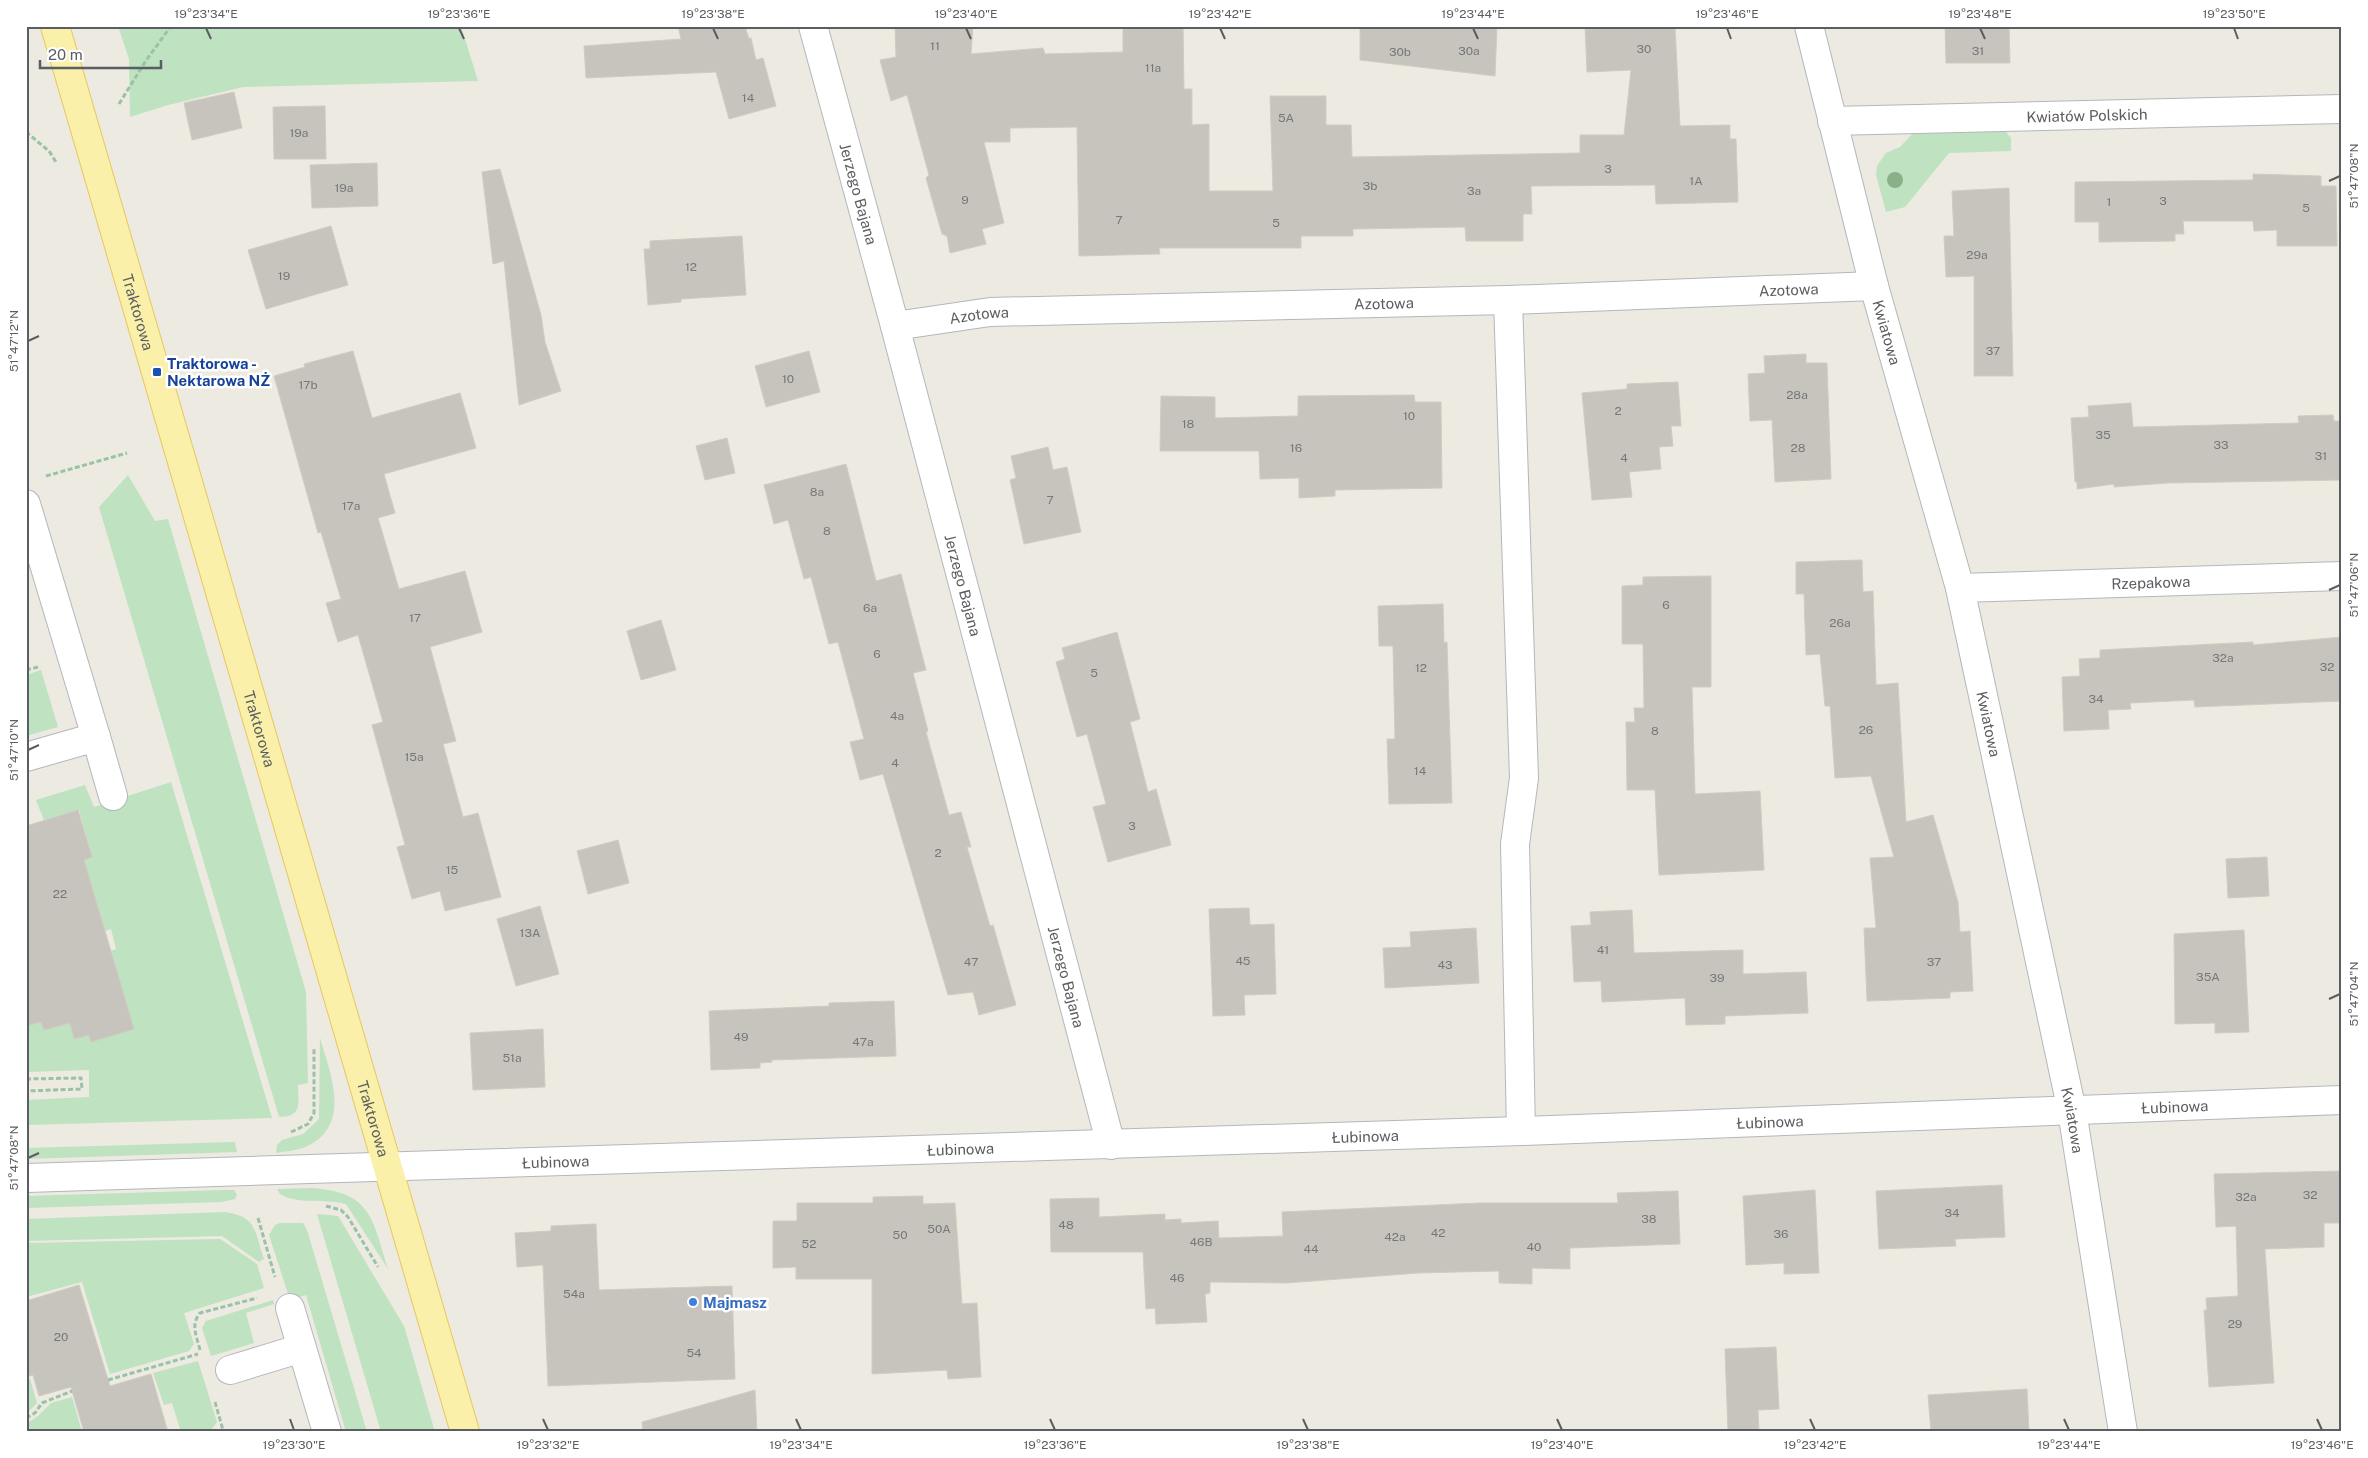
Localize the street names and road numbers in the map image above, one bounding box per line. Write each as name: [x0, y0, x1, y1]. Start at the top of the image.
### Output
street label: Kwiatów Polskich: [2026, 105, 2148, 125]
street label: Jerzego Bajana: [837, 141, 881, 247]
street label: Traktorowa: [119, 272, 158, 352]
street label: Azotowa: [1758, 280, 1819, 299]
street label: Azotowa: [1354, 294, 1414, 312]
street label: Kwiatowa: [1870, 298, 1904, 367]
street label: Azotowa: [948, 303, 1009, 326]
street label: Jerzego Bajana: [942, 532, 985, 638]
street label: Rzepakowa: [2111, 572, 2191, 592]
street label: Traktorowa: [241, 689, 279, 769]
street label: Kwiatowa: [1974, 689, 2004, 758]
street label: Jerzego Bajana: [1045, 924, 1088, 1029]
street label: Traktorowa: [354, 1078, 393, 1159]
street label: Kwiatowa: [2059, 1085, 2087, 1154]
street label: Łubinowa: [2141, 1097, 2209, 1116]
street label: Łubinowa: [1736, 1112, 1804, 1131]
street label: Łubinowa: [1331, 1126, 1399, 1145]
street label: Łubinowa: [927, 1139, 994, 1158]
street label: Łubinowa: [522, 1152, 590, 1171]

